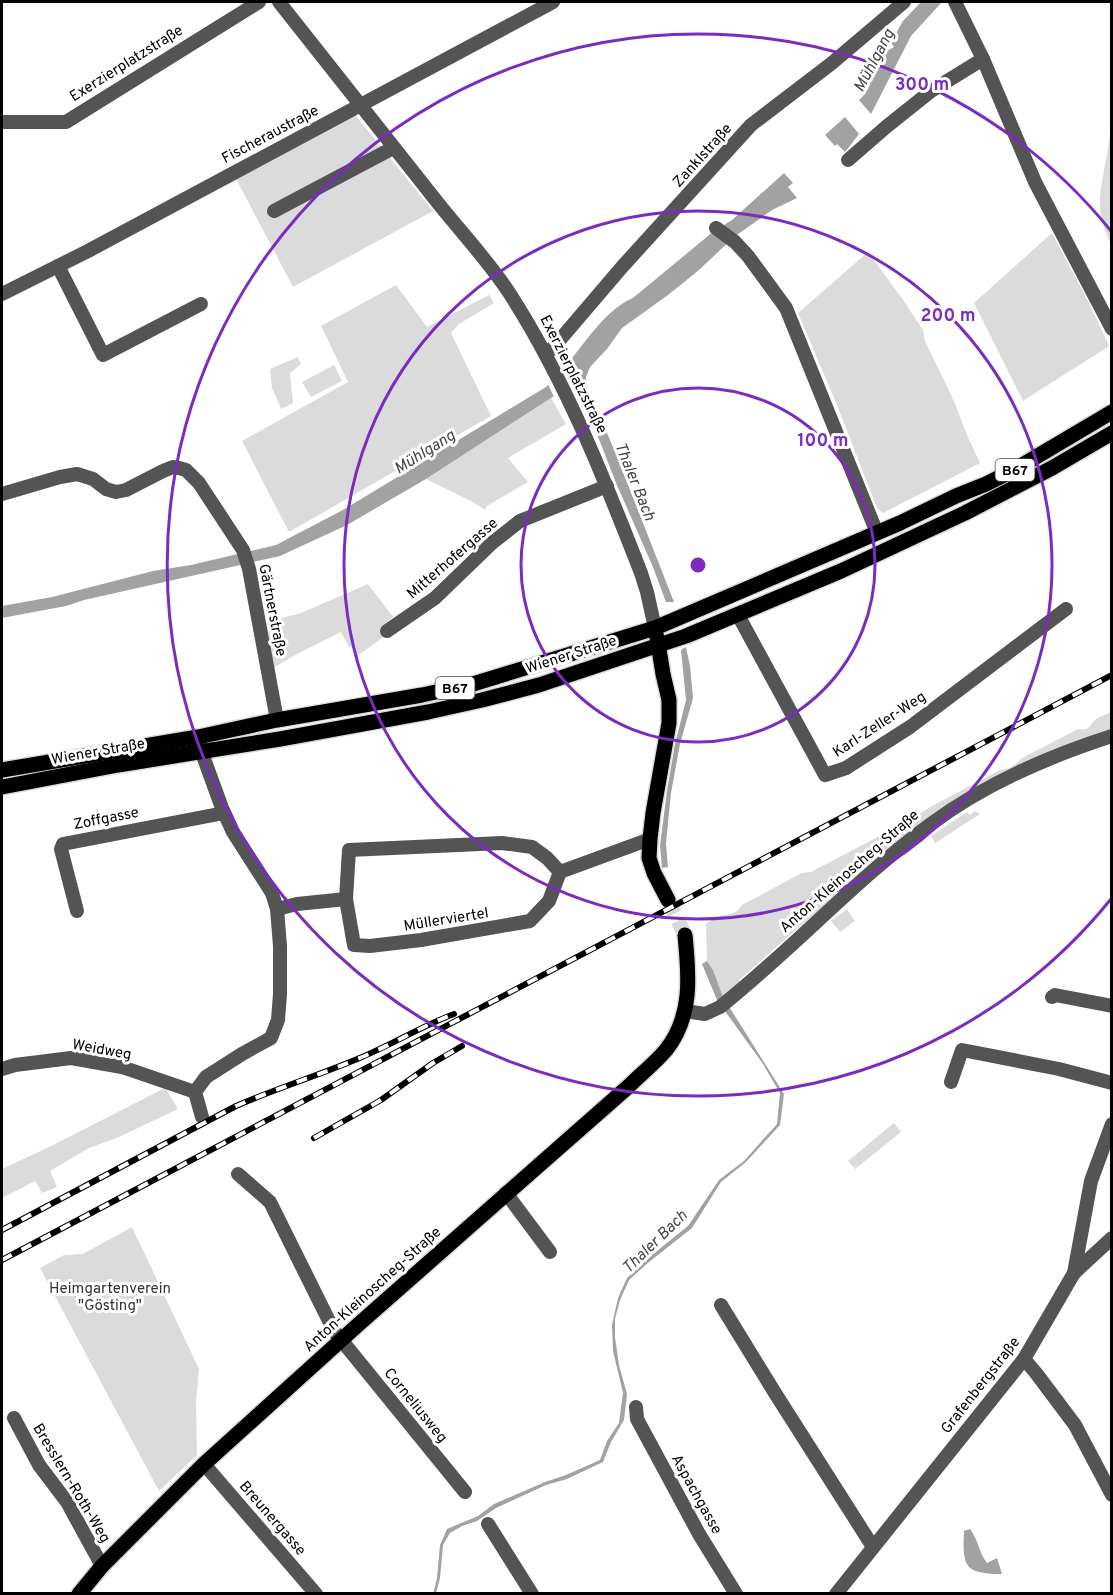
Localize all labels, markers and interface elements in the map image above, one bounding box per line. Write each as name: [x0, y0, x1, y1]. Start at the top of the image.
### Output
street label: Exerzierplatzstraße: [66, 22, 187, 107]
water label: Mühlgang: [850, 26, 900, 96]
text: 300 m: [895, 74, 949, 97]
street label: Fischeraustraße: [219, 102, 322, 169]
street label: Zanklstraße: [669, 120, 737, 192]
text: 200 m: [920, 305, 976, 328]
street label: Exerzierplatzstraße: [535, 312, 611, 437]
water label: Mühlgang: [391, 426, 460, 479]
text: 100 m: [797, 430, 849, 453]
water label: Thaler Bach: [609, 440, 659, 524]
road number: B67: [996, 459, 1034, 481]
street label: Mitterhofergasse: [404, 514, 502, 604]
centre of rings: [688, 555, 708, 575]
street label: Gärtnerstraße: [253, 563, 290, 658]
street label: Wiener Straße: [524, 632, 619, 679]
road number: B67: [436, 677, 474, 699]
street label: Karl-Zeller-Weg: [830, 688, 930, 762]
street label: Wiener Straße: [50, 735, 146, 770]
street label: Zoffgasse: [72, 804, 141, 835]
street label: Anton-Kleinoscheg-Straße: [776, 806, 924, 938]
street label: Müllerviertel: [402, 904, 490, 937]
street label: Weidweg: [71, 1036, 133, 1065]
water label: Thaler Bach: [619, 1206, 692, 1278]
street label: Anton-Kleinoscheg-Straße: [300, 1223, 446, 1357]
park label: Heimgartenverein "Gösting": [49, 1280, 171, 1316]
street label: Grafenbergstraße: [938, 1334, 1025, 1438]
street label: Corneliusweg: [379, 1365, 451, 1447]
street label: Bresslern-Roth-Weg: [28, 1421, 114, 1547]
street label: Aspachgasse: [666, 1451, 725, 1538]
street label: Breunergasse: [234, 1478, 309, 1560]

